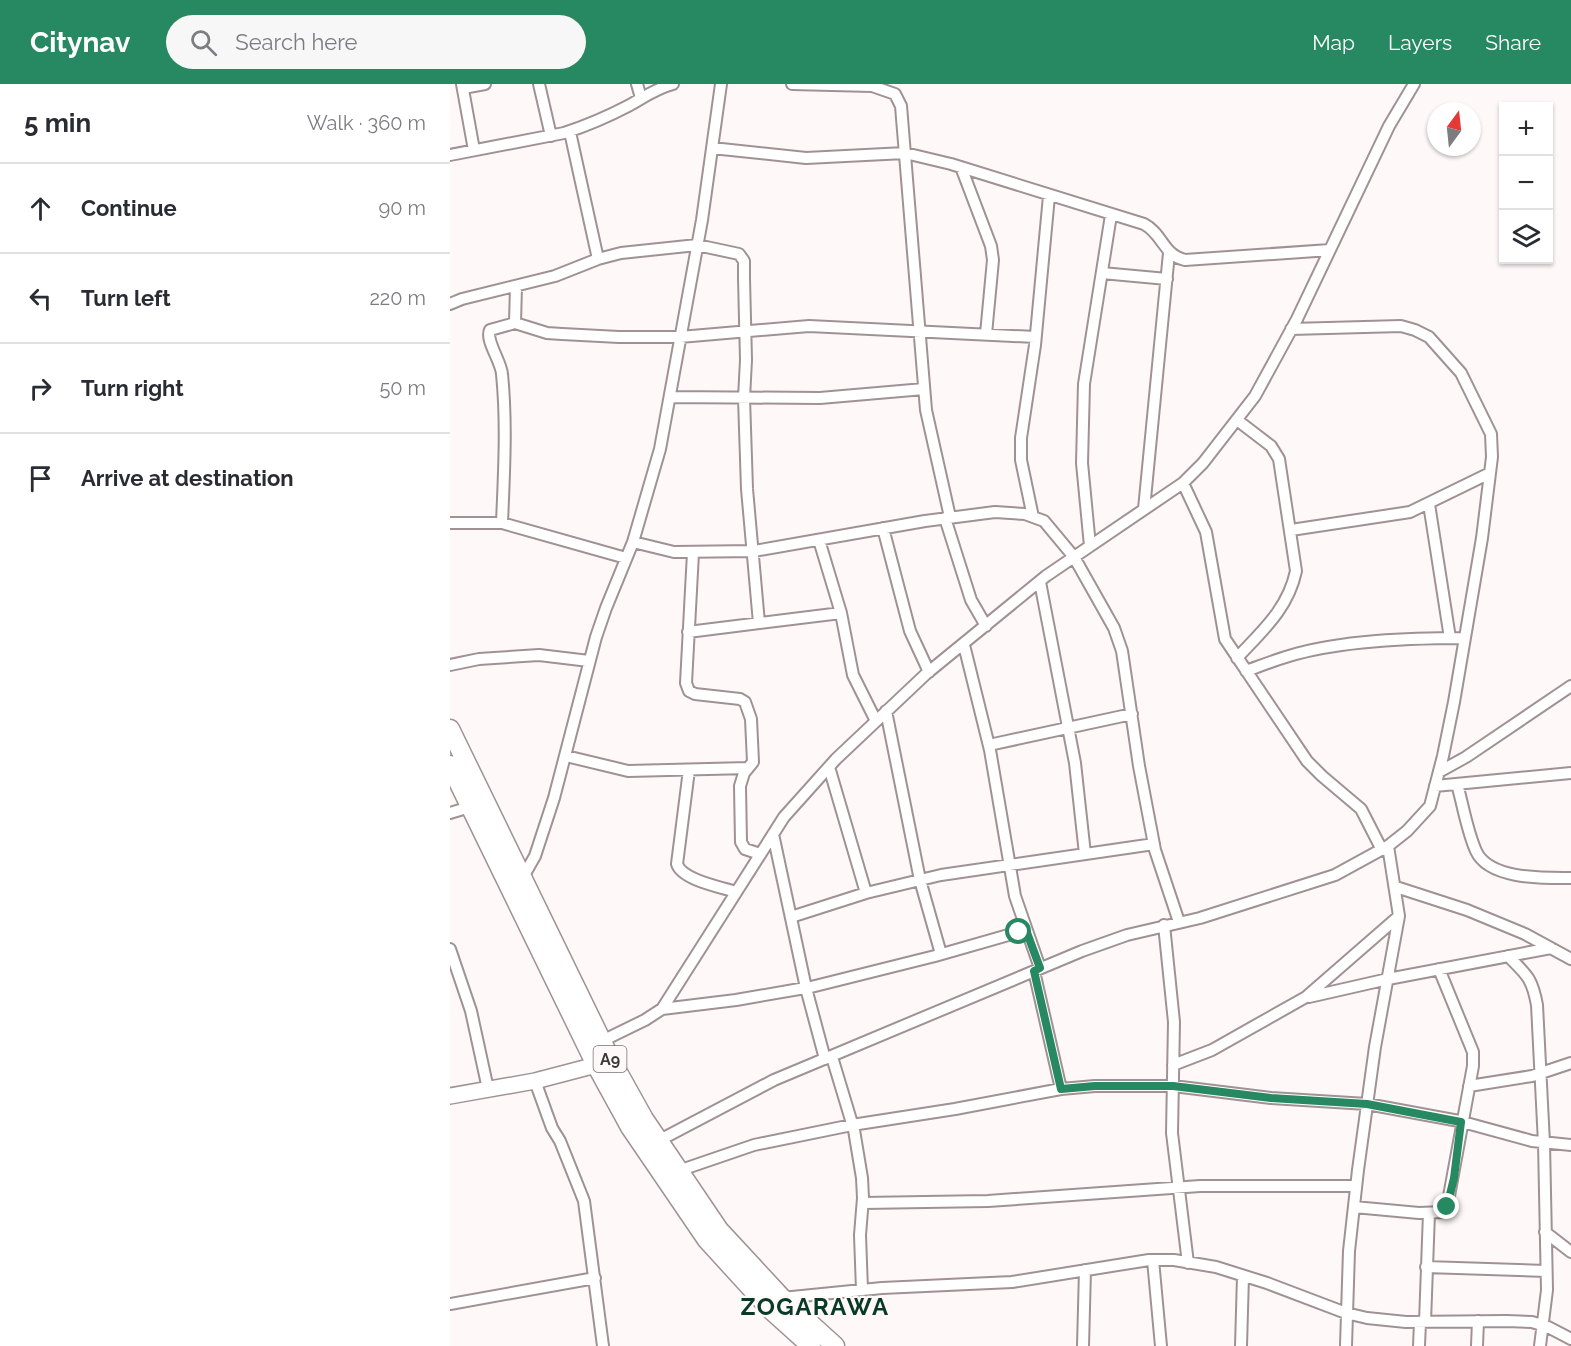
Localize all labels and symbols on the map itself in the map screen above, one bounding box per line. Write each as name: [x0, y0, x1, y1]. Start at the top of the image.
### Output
north arrow: [1427, 102, 1481, 156]
route start: [1005, 918, 1031, 944]
road number: A9: [594, 1046, 626, 1072]
route end: [1433, 1193, 1459, 1219]
district label: ZOGARAWA: [740, 1292, 890, 1321]

